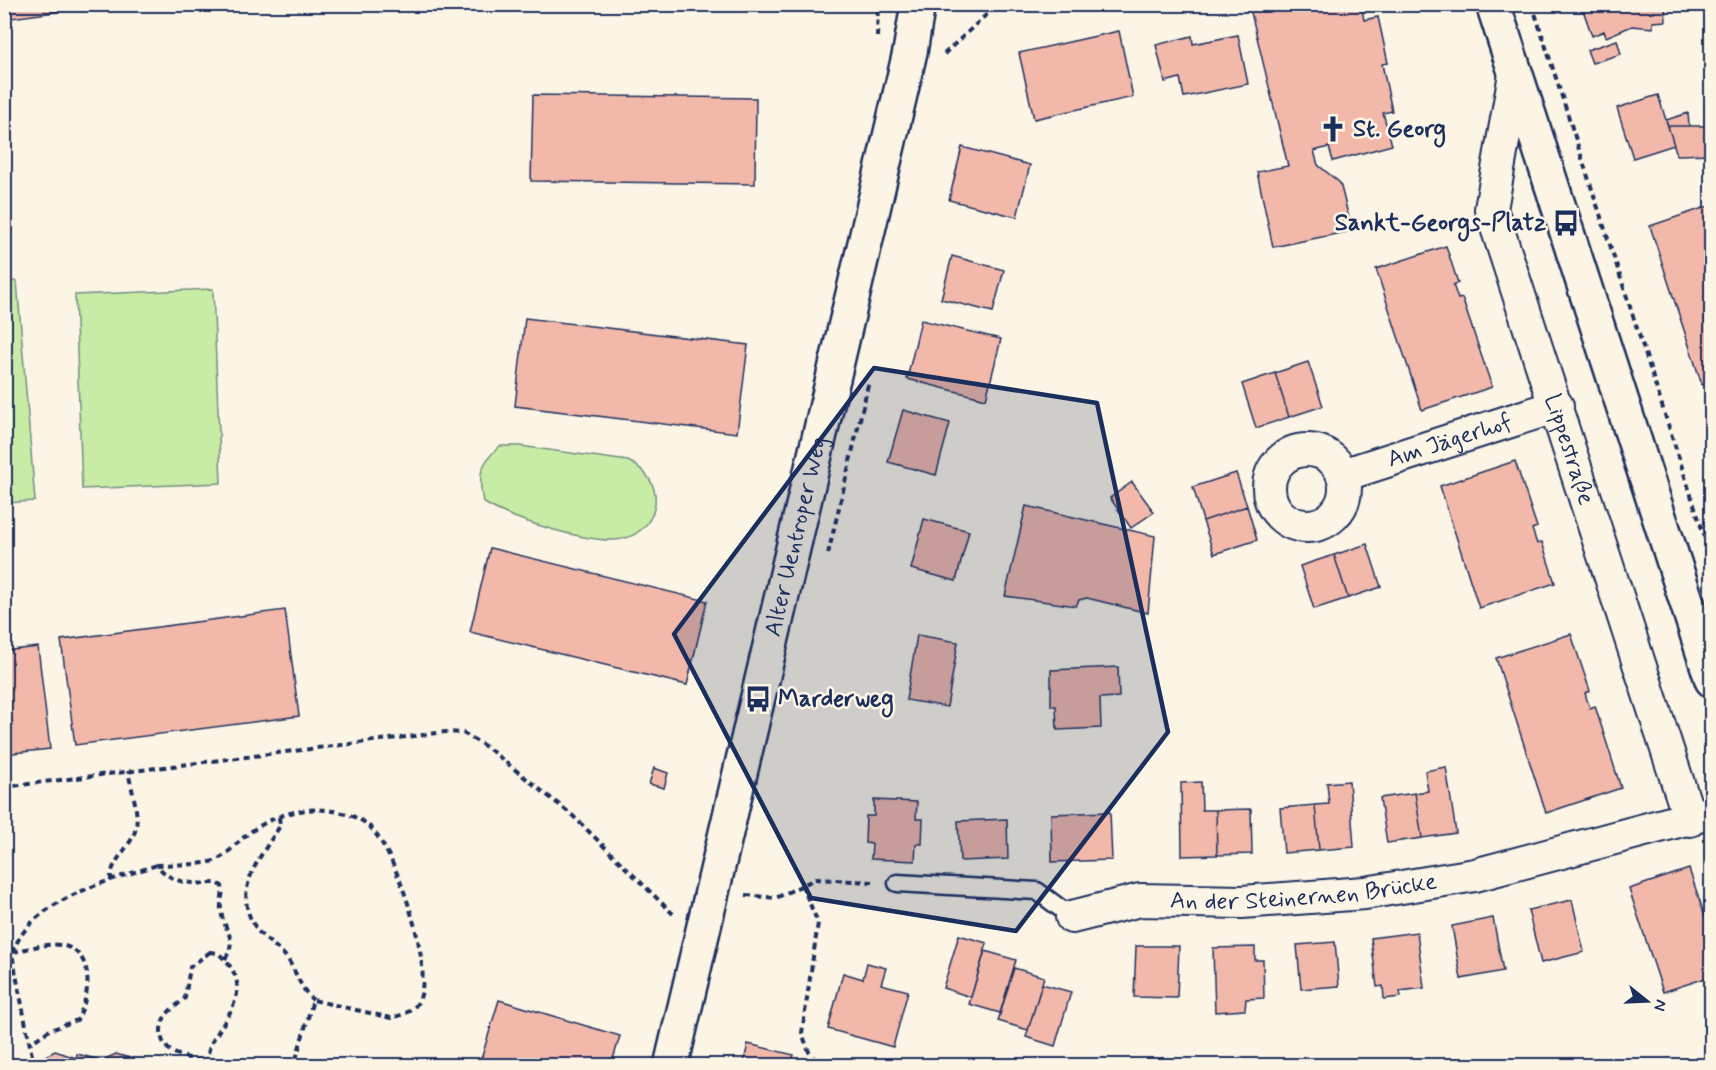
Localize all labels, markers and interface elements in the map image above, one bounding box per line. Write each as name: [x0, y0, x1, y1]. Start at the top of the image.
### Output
church icon: St. Georg: [1318, 114, 1348, 144]
place label: St. Georg: [1353, 114, 1446, 148]
place label: Sankt-Georgs-Platz: [1335, 208, 1546, 242]
bus stop icon: Sankt-Georgs-Platz: [1551, 208, 1581, 238]
street label: Lippestraße: [1537, 390, 1602, 509]
street label: Am Jägerhof: [1383, 406, 1516, 475]
street label: Alter Uentroper Weg: [757, 433, 834, 640]
bus stop icon: Marderweg: [743, 684, 773, 714]
place label: Marderweg: [778, 684, 894, 718]
street label: An der Steinernen Brücke: [1170, 866, 1439, 918]
north arrow: [1617, 971, 1677, 1031]
text: N: [1648, 997, 1671, 1013]

